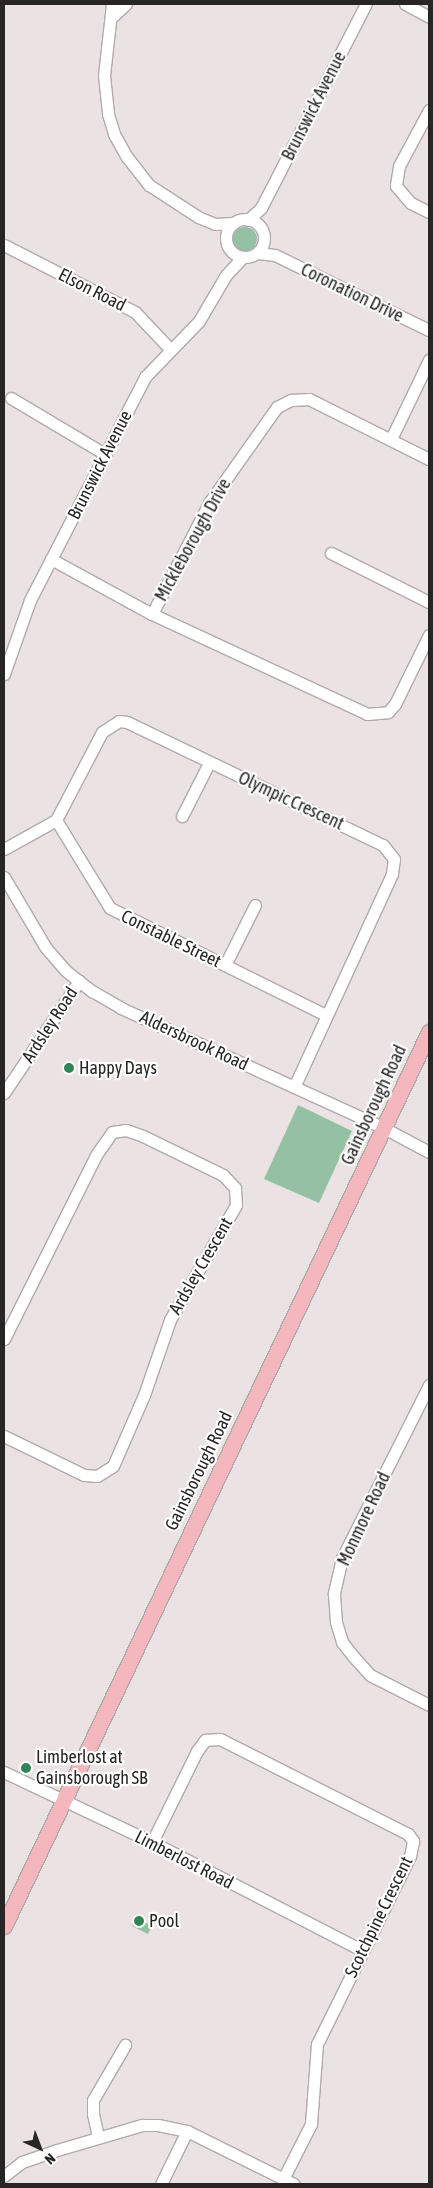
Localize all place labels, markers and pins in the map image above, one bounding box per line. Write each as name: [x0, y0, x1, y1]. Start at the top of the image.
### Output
place label: Happy Days: [79, 1057, 157, 1079]
marker: Happy Days: [63, 1062, 75, 1074]
place label: Limberlost at Gainsborough SB: [36, 1747, 148, 1790]
marker: Limberlost at Gainsborough SB: [20, 1762, 32, 1774]
place label: Pool: [149, 1910, 179, 1932]
marker: Pool: [133, 1915, 145, 1927]

